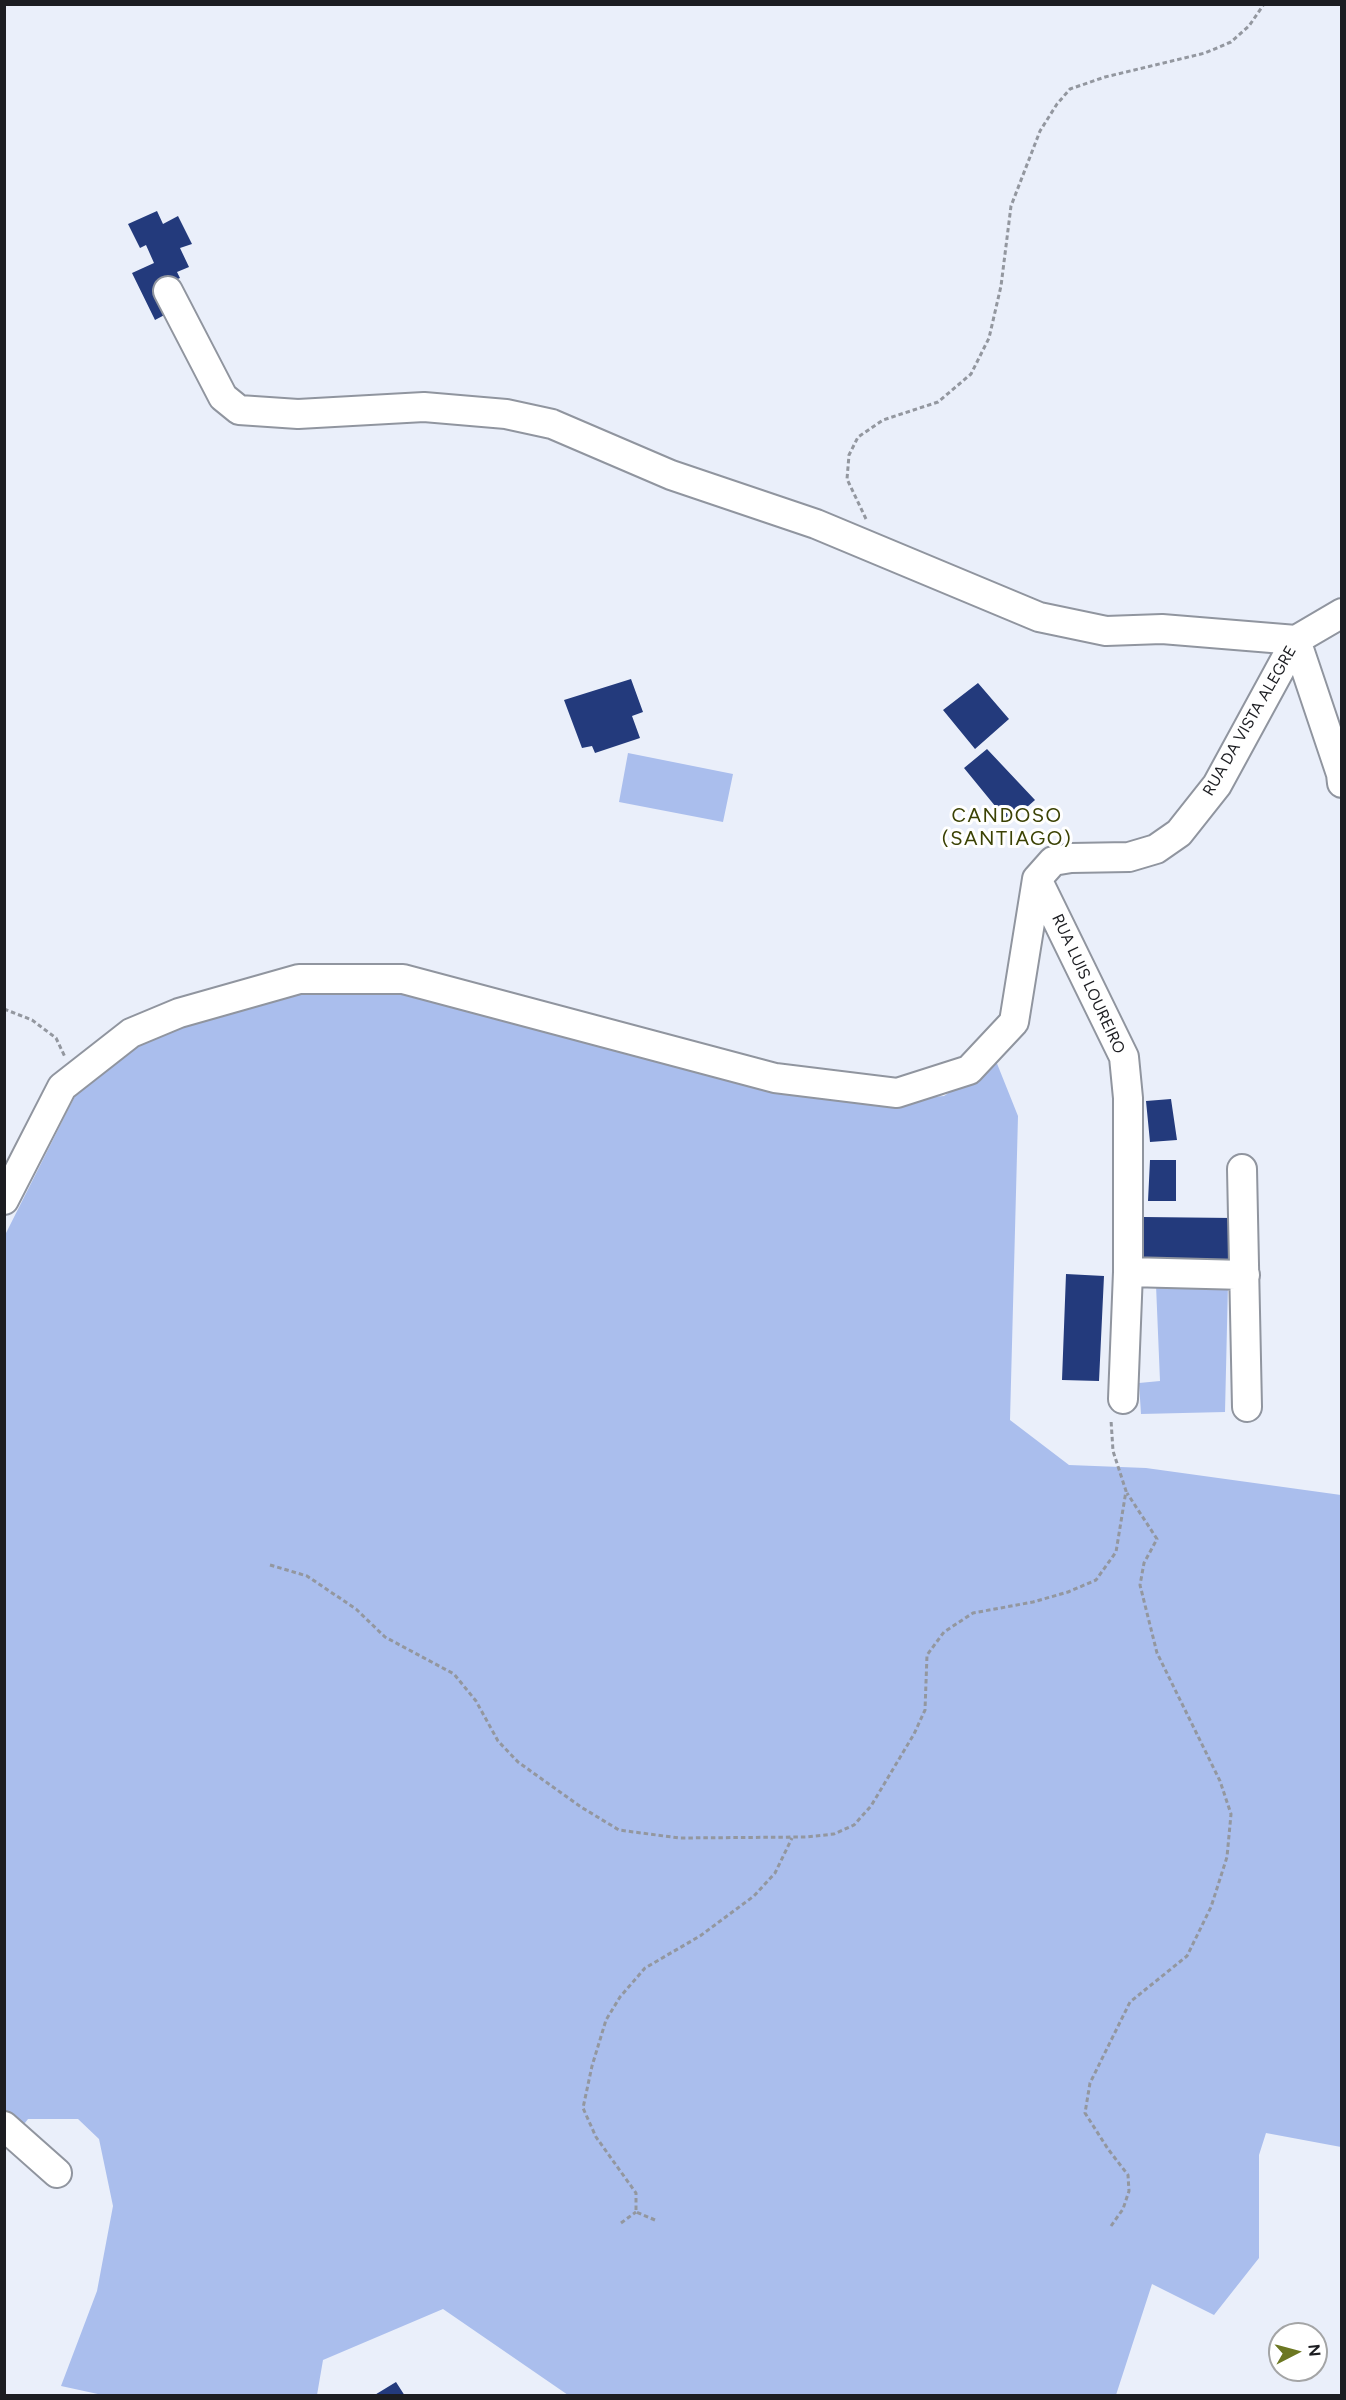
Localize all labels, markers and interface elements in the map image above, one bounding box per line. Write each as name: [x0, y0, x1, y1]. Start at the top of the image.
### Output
street label: RUA DA VISTA ALEGRE: [1199, 643, 1301, 799]
district label: CANDOSO (SANTIAGO): [942, 804, 1072, 851]
street label: RUA LUIS LOUREIRO: [1047, 911, 1129, 1057]
north arrow: [1268, 2322, 1328, 2382]
text: N: [1304, 2343, 1325, 2357]

